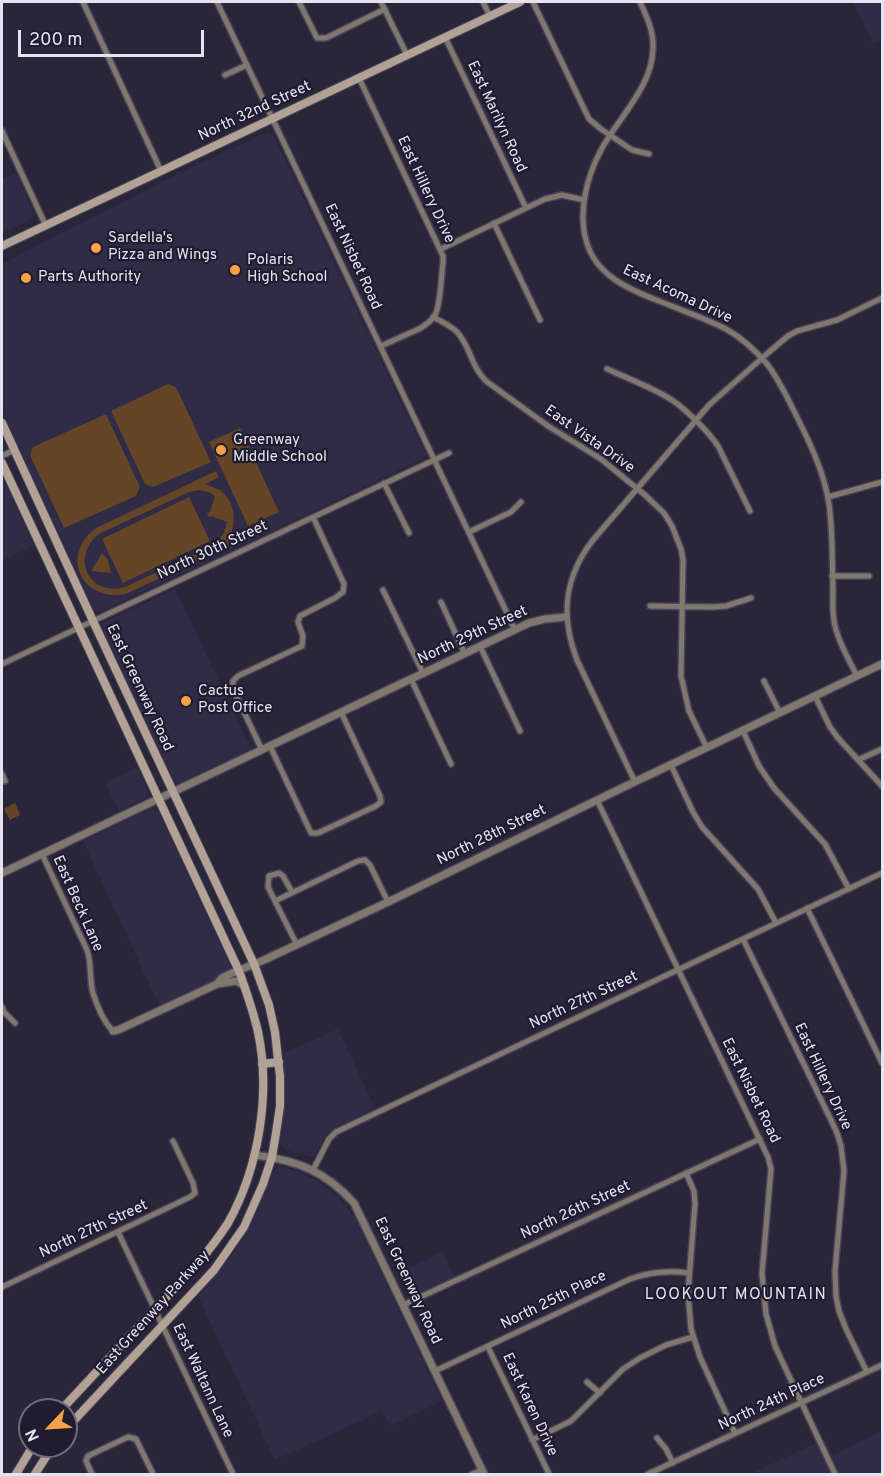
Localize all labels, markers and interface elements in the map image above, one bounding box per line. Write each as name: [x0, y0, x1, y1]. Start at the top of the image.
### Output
scale bar: [21, 18, 207, 56]
text: 200 m: [29, 29, 82, 52]
street label: East Marilyn Road: [462, 58, 530, 176]
street label: North 32nd Street: [196, 78, 314, 146]
street label: East Hillery Drive: [392, 134, 458, 246]
street label: East Nisbet Road: [320, 201, 384, 313]
place label: Sardella's Pizza and Wings: [108, 230, 217, 265]
marker: Sardella's Pizza and Wings: [89, 241, 103, 255]
place label: Polaris High School: [247, 252, 328, 287]
street label: East Acoma Drive: [619, 262, 735, 328]
marker: Polaris High School: [228, 263, 242, 277]
place label: Parts Authority: [38, 269, 141, 287]
marker: Parts Authority: [19, 271, 33, 285]
street label: East Vista Drive: [540, 402, 638, 478]
place label: Greenway Middle School: [233, 432, 327, 467]
marker: Greenway Middle School: [214, 443, 228, 457]
street label: North 30th Street: [155, 518, 271, 584]
street label: North 29th Street: [415, 603, 531, 669]
street label: East Greenway Road: [102, 622, 176, 754]
place label: Cactus Post Office: [198, 683, 272, 718]
marker: Cactus Post Office: [179, 694, 193, 708]
street label: North 28th Street: [435, 802, 549, 870]
street label: East Beck Lane: [48, 853, 106, 955]
street label: North 27th Street: [527, 968, 641, 1034]
street label: East Hillery Drive: [789, 1021, 855, 1133]
street label: East Nisbet Road: [717, 1035, 783, 1147]
street label: North 26th Street: [518, 1178, 634, 1244]
street label: North 27th Street: [37, 1197, 151, 1263]
street label: East Greenway Road: [370, 1215, 444, 1347]
street label: East Greenway Parkway: [94, 1247, 214, 1379]
street label: North 25th Place: [498, 1268, 610, 1334]
district label: LOOKOUT MOUNTAIN: [645, 1286, 827, 1306]
street label: East Waltann Lane: [168, 1321, 236, 1441]
street label: East Karen Drive: [497, 1351, 561, 1459]
street label: North 24th Place: [716, 1370, 828, 1436]
north arrow: [18, 1398, 78, 1458]
text: N: [22, 1425, 45, 1444]

